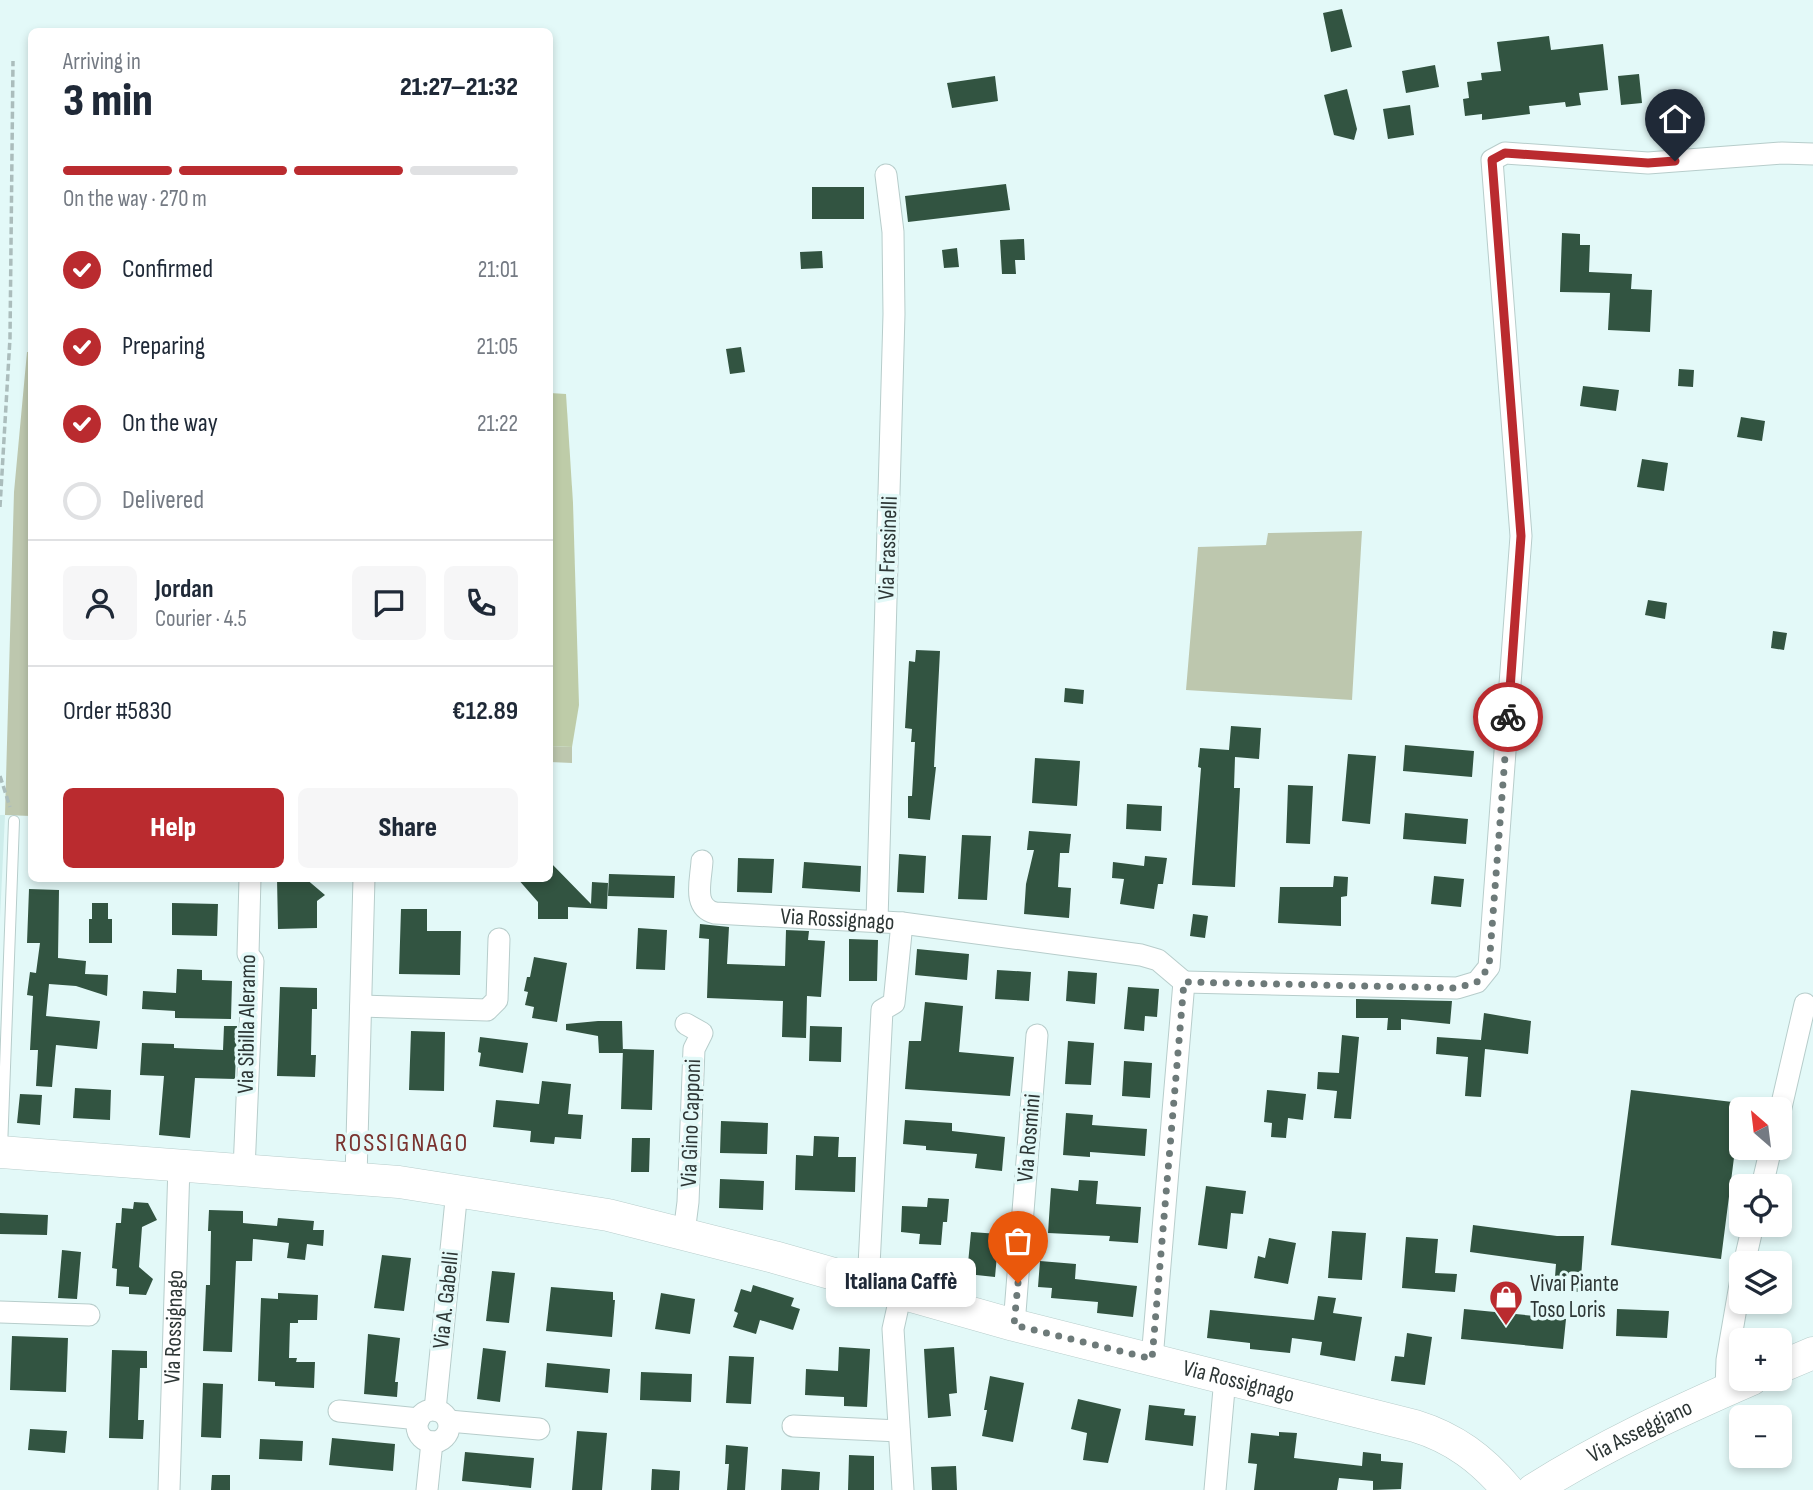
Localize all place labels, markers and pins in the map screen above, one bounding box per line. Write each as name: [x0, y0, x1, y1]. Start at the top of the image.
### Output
pin: [1645, 89, 1705, 161]
pin: [988, 1211, 1048, 1283]
callout: Italiana Caffè: [825, 1258, 976, 1308]
place label: Vivai Piante Toso Loris: [1530, 1270, 1619, 1324]
shop icon: Vivai Piante Toso Loris: [1487, 1278, 1525, 1327]

